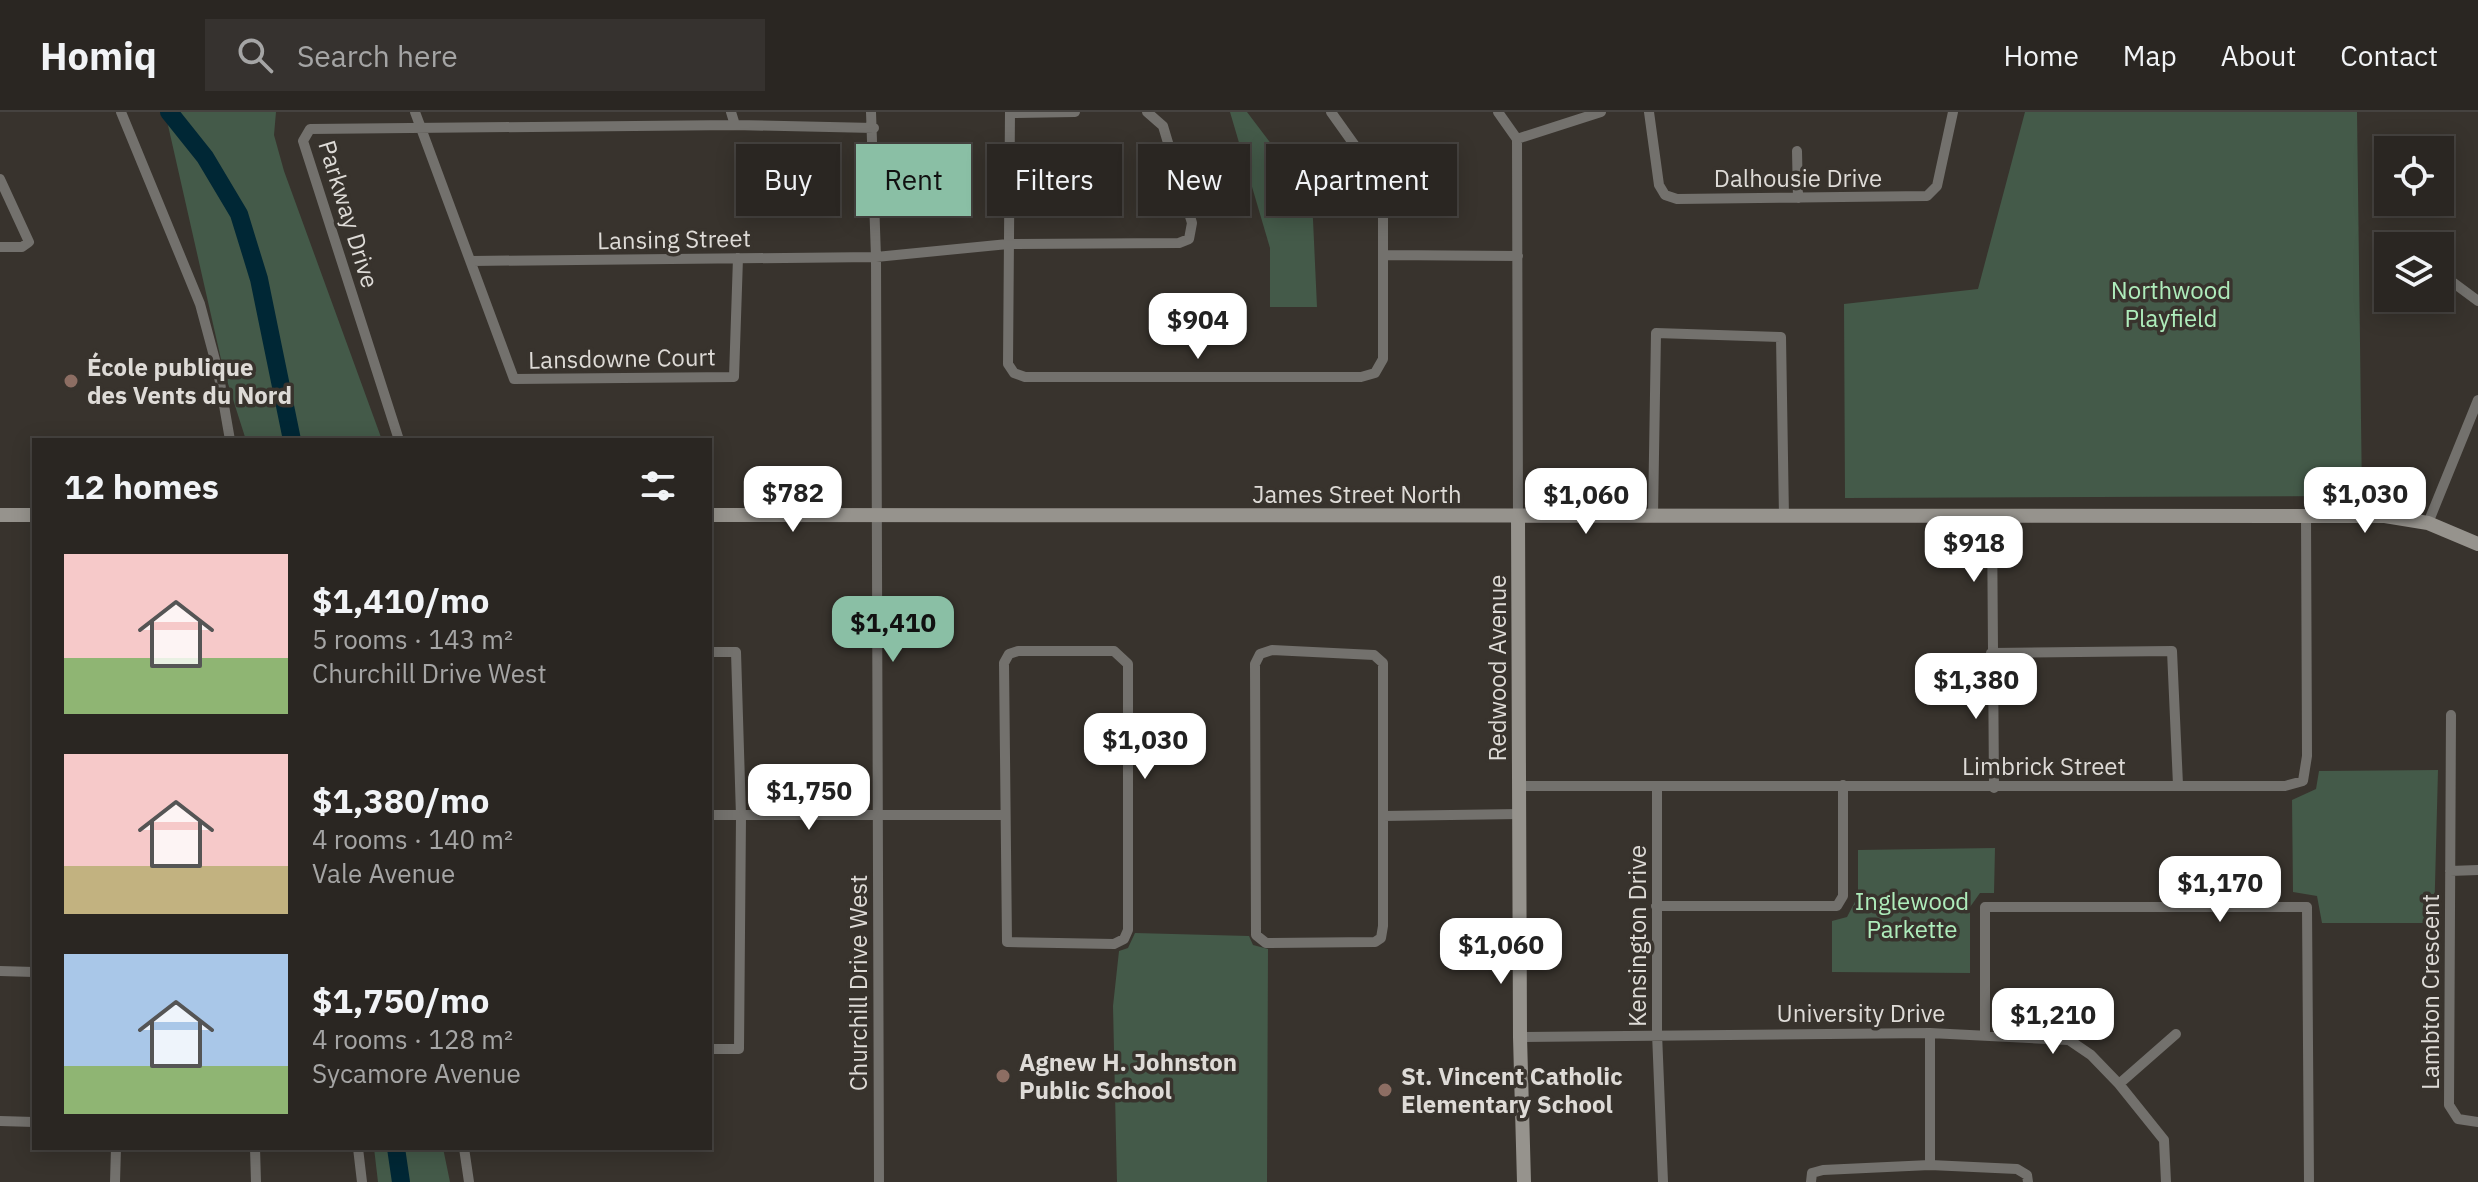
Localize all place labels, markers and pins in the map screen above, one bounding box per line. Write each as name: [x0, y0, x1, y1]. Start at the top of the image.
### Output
pin: $904: [1151, 293, 1245, 361]
place label: École publique des Vents du Nord: [87, 351, 292, 411]
marker: École publique des Vents du Nord: [62, 372, 80, 390]
pin: $782: [746, 466, 840, 534]
pin: $1,030: [2300, 467, 2430, 535]
pin: $1,060: [1521, 468, 1651, 536]
pin: $918: [1927, 516, 2021, 584]
pin: $1,410: [828, 596, 958, 664]
pin: $1,380: [1911, 653, 2041, 721]
pin: $1,030: [1080, 713, 1210, 781]
pin: $1,750: [744, 764, 874, 832]
pin: $1,170: [2155, 856, 2285, 924]
pin: $1,060: [1436, 918, 1566, 986]
pin: $1,210: [1988, 988, 2118, 1056]
place label: Agnew H. Johnston Public School: [1019, 1046, 1237, 1106]
place label: St. Vincent Catholic Elementary School: [1401, 1060, 1623, 1120]
marker: Agnew H. Johnston Public School: [994, 1067, 1012, 1085]
marker: St. Vincent Catholic Elementary School: [1376, 1081, 1394, 1099]

